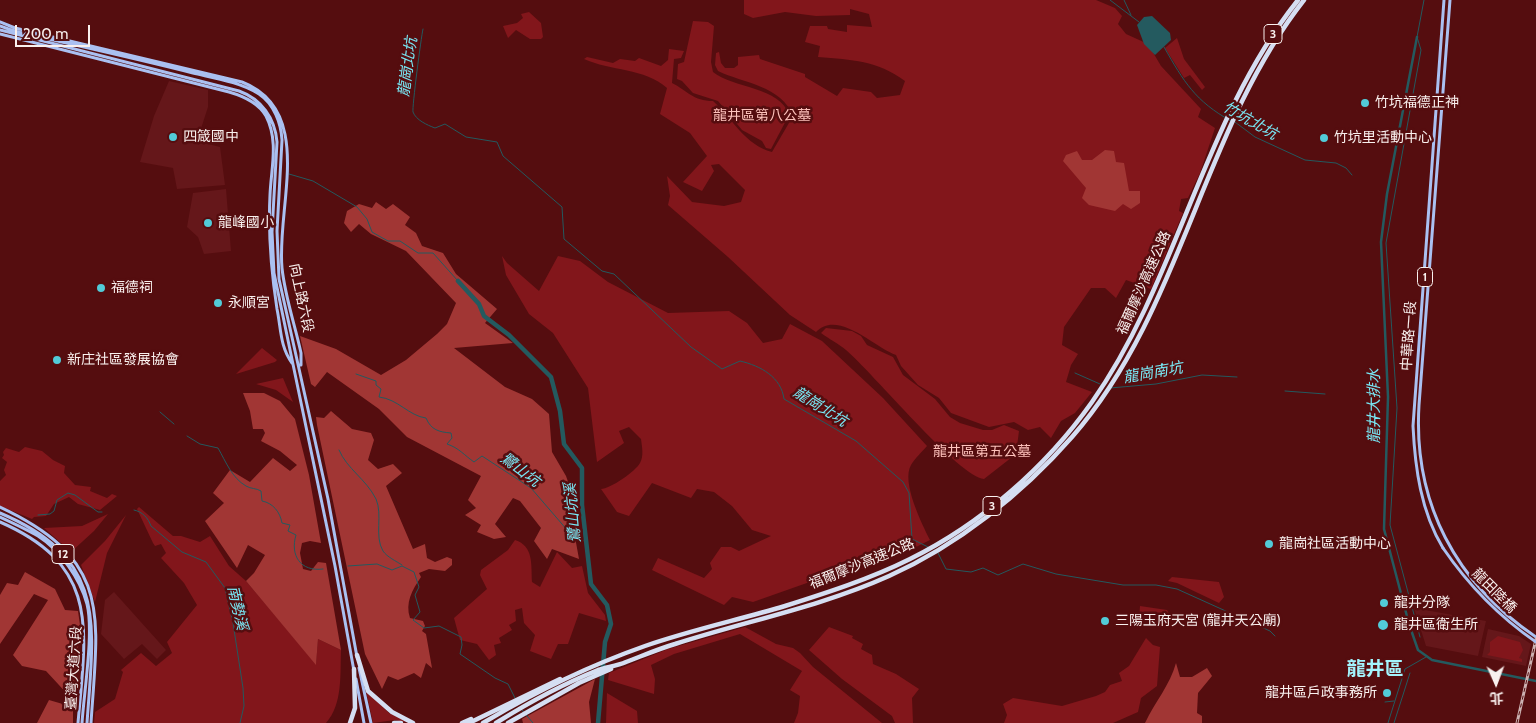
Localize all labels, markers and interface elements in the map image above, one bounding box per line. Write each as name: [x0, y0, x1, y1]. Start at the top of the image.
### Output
scale bar: [18, 15, 92, 47]
road number: 3: [1264, 24, 1282, 44]
text: 200 m: [23, 25, 68, 43]
water label: 龍崗北坑: [395, 36, 421, 98]
place label: 竹坑福德正神: [1375, 95, 1459, 111]
marker: 竹坑福德正神: [1359, 97, 1371, 109]
water label: 竹坑北坑: [1220, 98, 1280, 144]
park label: 龍井區第八公墓: [713, 108, 811, 124]
place label: 四箴國中: [183, 129, 239, 145]
place label: 竹坑里活動中心: [1334, 130, 1432, 146]
marker: 四箴國中: [167, 131, 179, 143]
marker: 竹坑里活動中心: [1318, 132, 1330, 144]
place label: 龍峰國小: [218, 215, 274, 231]
marker: 龍峰國小: [202, 217, 214, 229]
street label: 福爾摩沙高速公路: [1114, 228, 1174, 338]
street label: 向上路六段: [286, 262, 316, 334]
road number: 1: [1418, 268, 1432, 286]
place label: 福德祠: [111, 280, 153, 296]
marker: 福德祠: [95, 282, 107, 294]
place label: 永順宮: [228, 295, 270, 311]
marker: 永順宮: [212, 297, 224, 309]
street label: 中華路一段: [1398, 300, 1420, 372]
place label: 新庄社區發展協會: [67, 352, 179, 368]
marker: 新庄社區發展協會: [51, 354, 63, 366]
water label: 龍崗南坑: [1122, 359, 1184, 387]
water label: 龍井大排水: [1366, 369, 1384, 443]
water label: 龍崗北坑: [790, 383, 850, 431]
park label: 龍井區第五公墓: [933, 444, 1031, 460]
water label: 鷺山坑: [497, 449, 543, 491]
water label: 鷺山坑溪: [561, 482, 585, 544]
road number: 3: [983, 496, 1001, 516]
street label: 福爾摩沙高速公路: [807, 535, 917, 593]
place label: 龍崗社區活動中心: [1279, 536, 1391, 552]
marker: 龍崗社區活動中心: [1263, 538, 1275, 550]
road number: 12: [52, 544, 74, 564]
street label: 龍田陸橋: [1468, 565, 1520, 617]
water label: 南勢溪: [223, 584, 251, 632]
place label: 龍井分隊: [1394, 595, 1450, 611]
marker: 龍井分隊: [1378, 597, 1390, 609]
place label: 三陽玉府天宮 (龍井天公廟): [1115, 613, 1281, 629]
marker: 三陽玉府天宮 (龍井天公廟): [1099, 615, 1111, 627]
place label: 龍井區衛生所: [1394, 617, 1478, 633]
marker: 龍井區衛生所: [1376, 618, 1390, 632]
street label: 臺灣大道六段: [63, 626, 85, 710]
district label: 龍井區: [1347, 658, 1403, 680]
north arrow: [1471, 658, 1521, 708]
place label: 龍井區戶政事務所: [1265, 685, 1377, 701]
marker: 龍井區戶政事務所: [1381, 687, 1393, 699]
text: 北: [1489, 689, 1504, 707]

